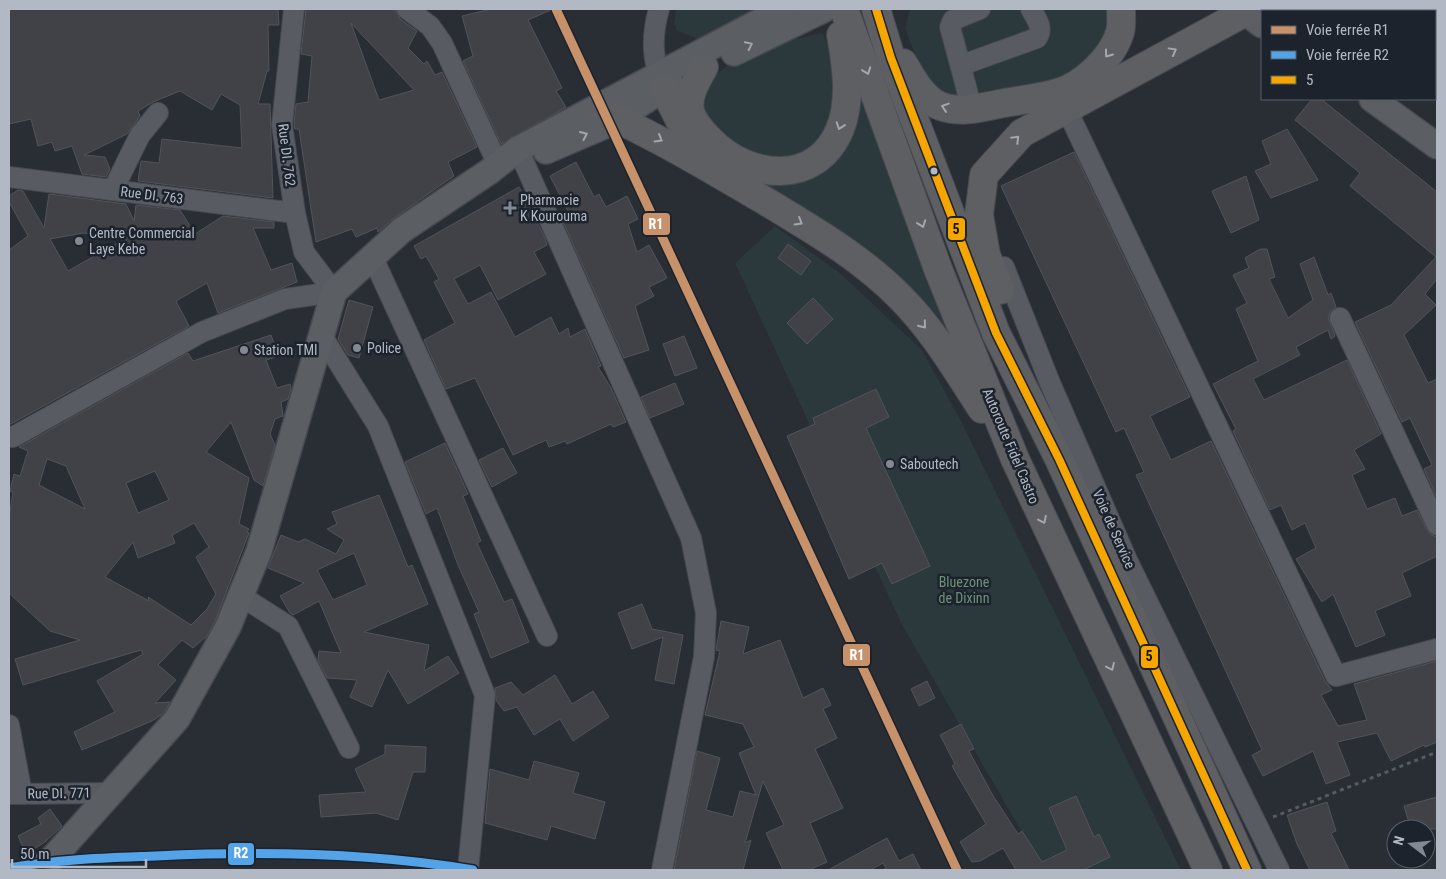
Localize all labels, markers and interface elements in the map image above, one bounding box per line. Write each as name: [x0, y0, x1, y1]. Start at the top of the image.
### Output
legend: [1261, 10, 1436, 100]
text: Voie ferrée R1: [1306, 21, 1389, 39]
one-way arrow: [744, 42, 753, 52]
text: Voie ferrée R2: [1306, 46, 1389, 64]
one-way arrow: [1105, 48, 1114, 58]
one-way arrow: [1168, 48, 1177, 58]
one-way arrow: [861, 66, 871, 75]
text: 5: [1306, 71, 1313, 89]
one-way arrow: [941, 103, 950, 113]
one-way arrow: [836, 121, 846, 129]
street label: Rue DI. 762: [275, 123, 299, 187]
one-way arrow: [579, 130, 588, 141]
one-way arrow: [654, 133, 663, 143]
one-way arrow: [1011, 136, 1020, 145]
unlabelled marker: [929, 166, 939, 176]
street label: Rue DI. 763: [120, 183, 184, 207]
place label: Pharmacie K Kourouma: [520, 192, 587, 224]
marker: Pharmacie K Kourouma: [504, 202, 516, 214]
line badge: R1: [642, 212, 671, 236]
one-way arrow: [794, 215, 803, 225]
text: R1: [649, 216, 663, 232]
line badge: 5: [947, 217, 966, 241]
one-way arrow: [916, 219, 926, 228]
text: 5: [952, 221, 960, 237]
place label: Centre Commercial Laye Kebe: [89, 225, 195, 257]
marker: Centre Commercial Laye Kebe: [73, 235, 85, 247]
one-way arrow: [918, 319, 926, 328]
place label: Police: [367, 340, 402, 356]
place label: Station TMI: [254, 342, 318, 358]
marker: Police: [351, 342, 363, 354]
marker: Station TMI: [238, 344, 250, 356]
street label: Autoroute Fidel Castro: [979, 386, 1043, 506]
place label: Saboutech: [900, 456, 959, 472]
marker: Saboutech: [884, 458, 896, 470]
street label: Voie de Service: [1089, 487, 1139, 571]
one-way arrow: [1037, 515, 1047, 524]
park label: Bluezone de Dixinn: [939, 574, 990, 606]
line badge: R1: [842, 643, 871, 667]
line badge: 5: [1140, 645, 1159, 669]
text: R1: [850, 647, 864, 663]
text: 5: [1145, 648, 1153, 664]
one-way arrow: [1105, 662, 1116, 671]
street label: Rue DI. 771: [27, 784, 91, 802]
north arrow: [1386, 819, 1436, 869]
text: N: [1390, 834, 1407, 847]
scale bar: [12, 836, 146, 868]
line badge: R2: [227, 842, 255, 866]
text: 50 m: [20, 845, 50, 863]
text: R2: [234, 845, 248, 861]

